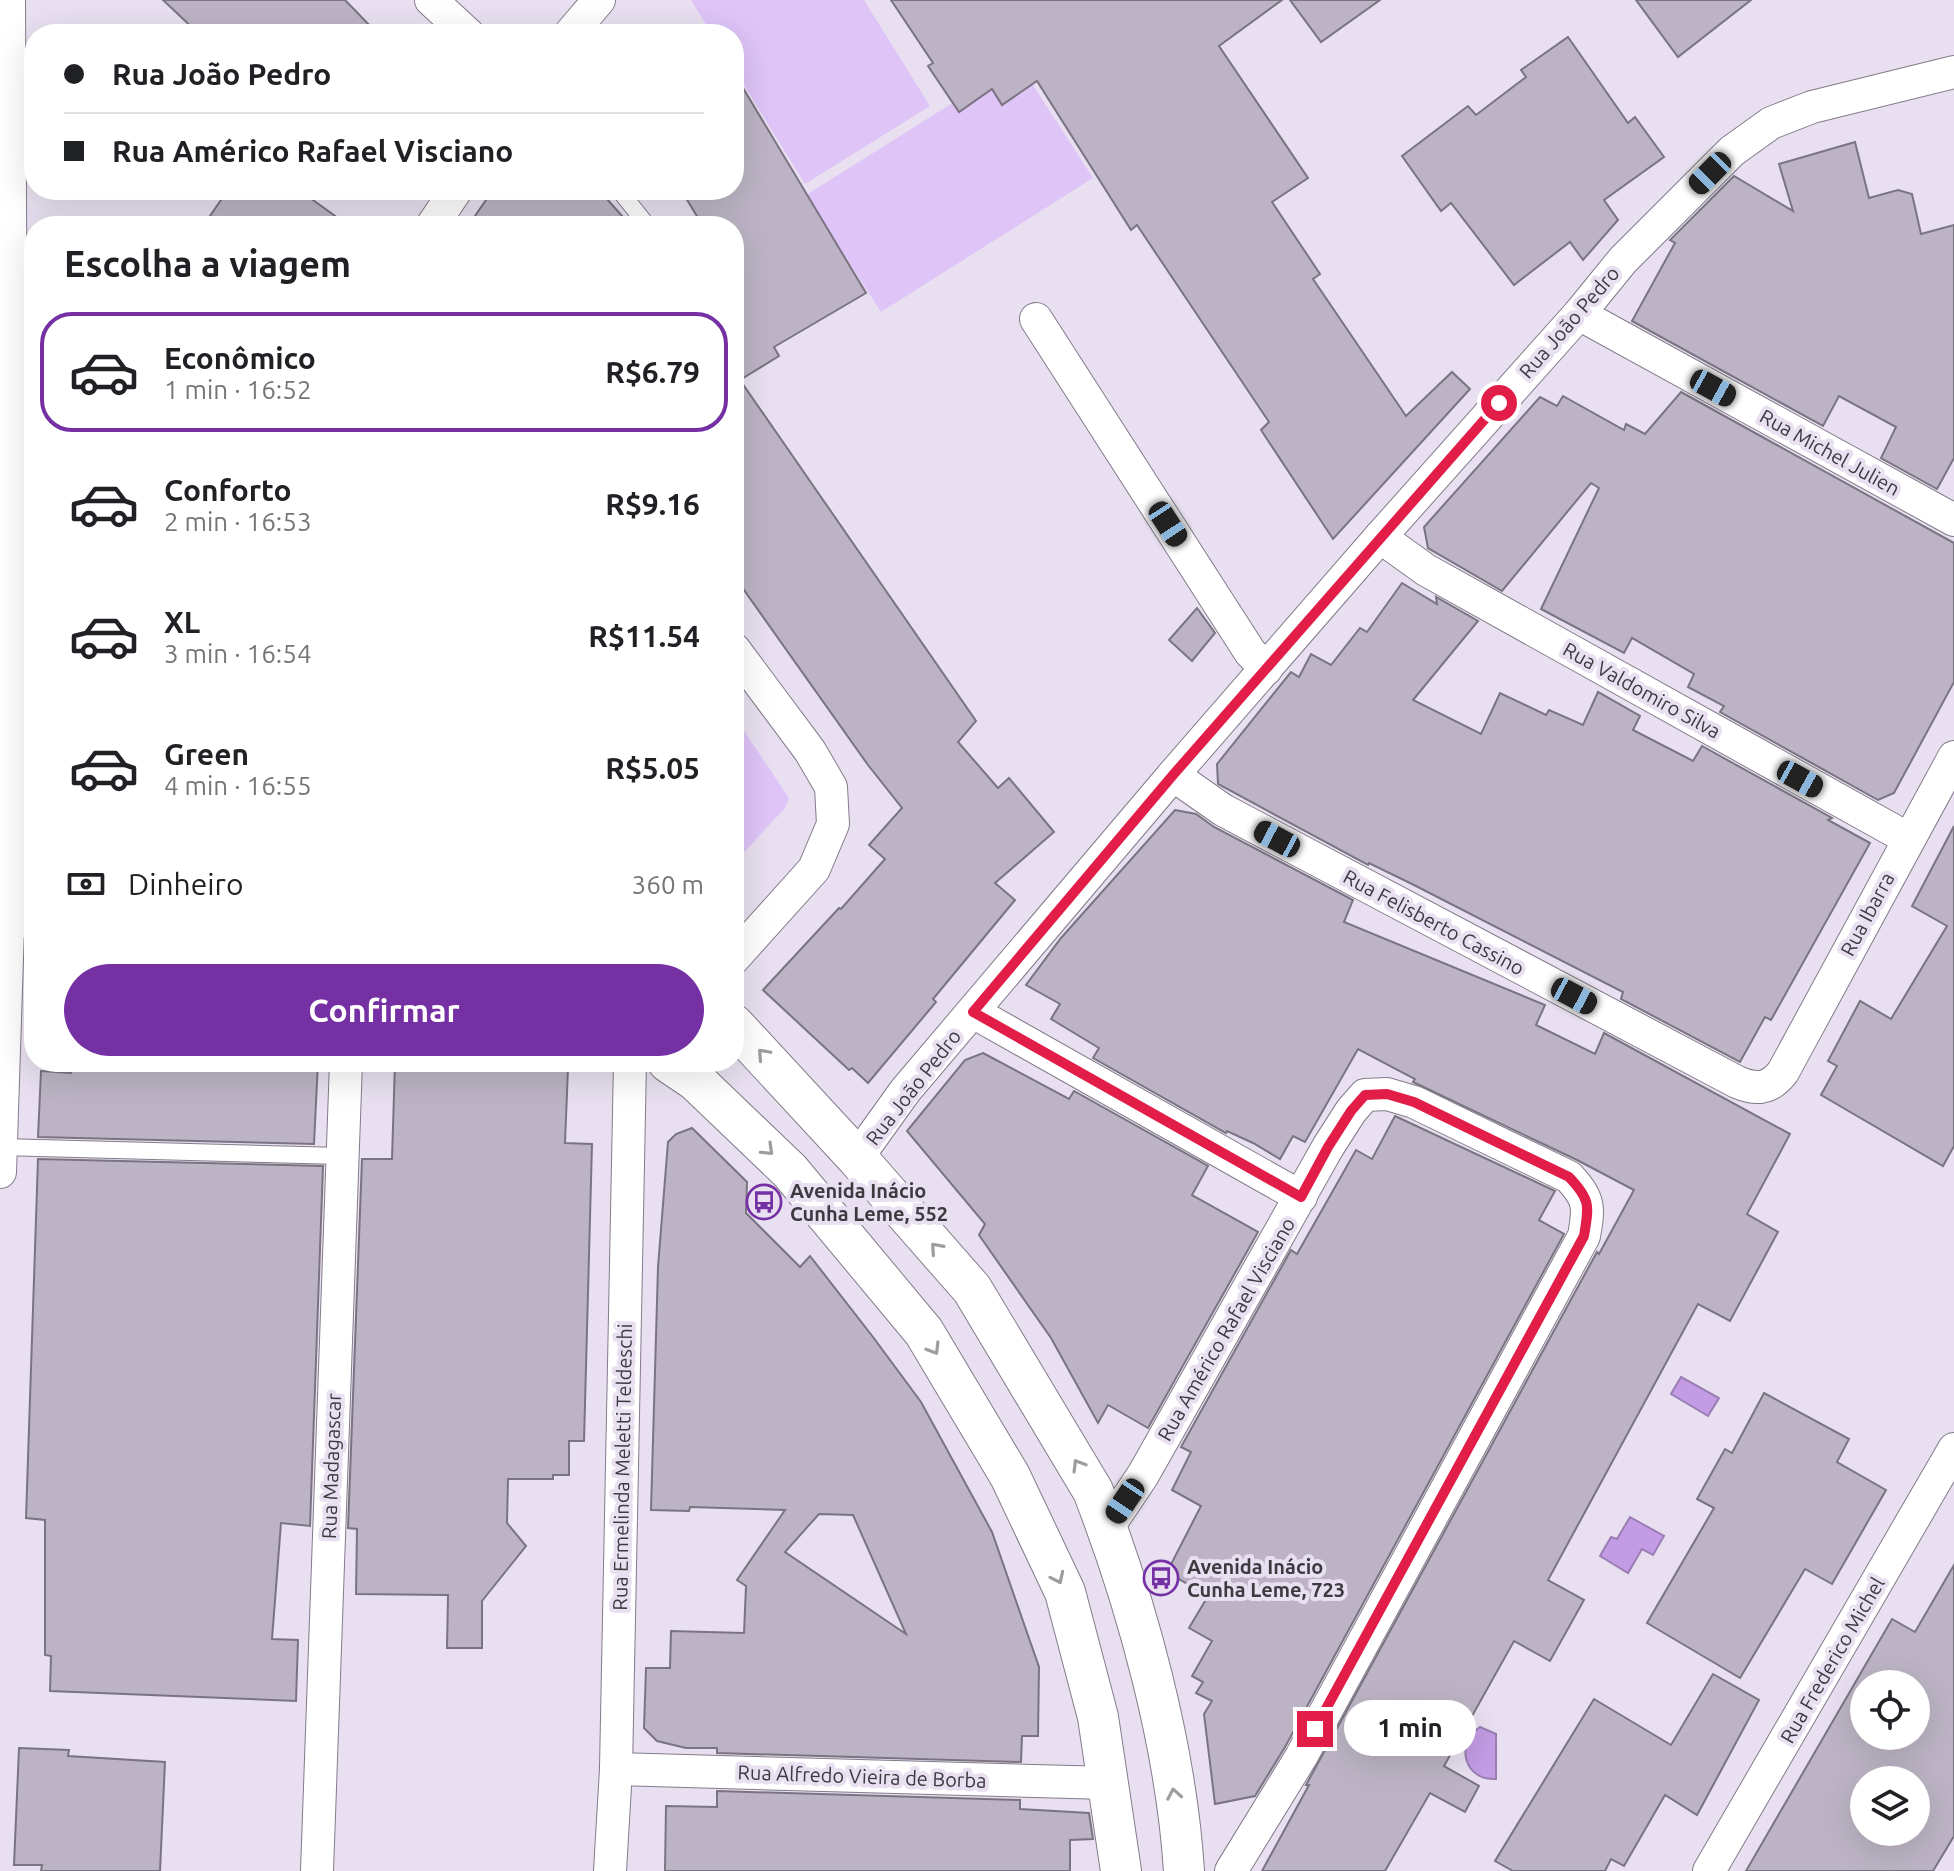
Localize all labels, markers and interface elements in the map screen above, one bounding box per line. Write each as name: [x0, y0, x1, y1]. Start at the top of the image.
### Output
text: Rua João Pedro: [112, 57, 331, 91]
text: Rua Américo Rafael Visciano: [112, 134, 513, 168]
car: [1685, 148, 1735, 198]
text: Escolha a viagem: [64, 243, 351, 284]
street label: Rua João Pedro: [1514, 261, 1624, 383]
icon: car: [68, 336, 140, 408]
text: Econômico: [164, 341, 316, 375]
text: R$6.79: [605, 355, 700, 389]
car: [1686, 366, 1740, 410]
text: 1 min · 16:52: [164, 375, 312, 404]
route start: [1481, 385, 1517, 421]
street label: Rua Michel Julien: [1756, 404, 1904, 500]
icon: car: [68, 468, 140, 540]
text: Conforto: [164, 473, 292, 507]
text: R$9.16: [605, 487, 700, 521]
car: [1145, 497, 1191, 551]
text: 2 min · 16:53: [164, 507, 312, 536]
icon: car: [68, 600, 140, 672]
text: XL: [164, 605, 200, 639]
text: R$11.54: [588, 619, 700, 653]
street label: Rua Valdomiro Silva: [1559, 637, 1725, 743]
text: 3 min · 16:54: [164, 639, 312, 668]
icon: car: [68, 732, 140, 804]
text: Green: [164, 737, 249, 771]
text: R$5.05: [605, 751, 700, 785]
car: [1773, 757, 1827, 801]
text: 4 min · 16:55: [164, 771, 312, 800]
car: [1250, 817, 1304, 861]
icon: cash: [64, 862, 108, 906]
street label: Rua Felisberto Cassino: [1340, 865, 1528, 979]
text: Dinheiro: [128, 867, 243, 901]
street label: Rua Ibarra: [1835, 868, 1899, 960]
text: 360 m: [632, 870, 704, 899]
button: Confirmar: [64, 964, 704, 1056]
car: [1547, 974, 1601, 1018]
street label: Rua João Pedro: [861, 1025, 965, 1149]
one-way arrow: [758, 1049, 772, 1064]
one-way arrow: [759, 1141, 773, 1155]
place label: Avenida Inácio Cunha Leme, 552: [790, 1179, 948, 1225]
bus stop icon: Avenida Inácio Cunha Leme, 552: [745, 1183, 783, 1221]
street label: Rua Américo Rafael Visciano: [1153, 1213, 1299, 1445]
one-way arrow: [931, 1243, 946, 1258]
street label: Rua Ermelinda Meletti Teldeschi: [608, 1323, 636, 1611]
one-way arrow: [925, 1340, 940, 1355]
street label: Rua Madagascar: [317, 1392, 345, 1539]
one-way arrow: [1072, 1459, 1088, 1474]
car: [1102, 1474, 1148, 1528]
place label: Avenida Inácio Cunha Leme, 723: [1187, 1555, 1345, 1601]
bus stop icon: Avenida Inácio Cunha Leme, 723: [1142, 1559, 1180, 1597]
one-way arrow: [1048, 1569, 1064, 1584]
street label: Rua Frederico Michel: [1775, 1573, 1889, 1747]
map controls: [1850, 1670, 1930, 1846]
button: locate: [1850, 1670, 1930, 1750]
callout: 1 min: [1343, 1701, 1475, 1757]
route end: [1297, 1711, 1333, 1747]
text: 1 min: [1377, 1713, 1443, 1742]
street label: Rua Alfredo Vieira de Borba: [737, 1760, 987, 1792]
button: layers: [1850, 1766, 1930, 1846]
one-way arrow: [1167, 1787, 1184, 1801]

